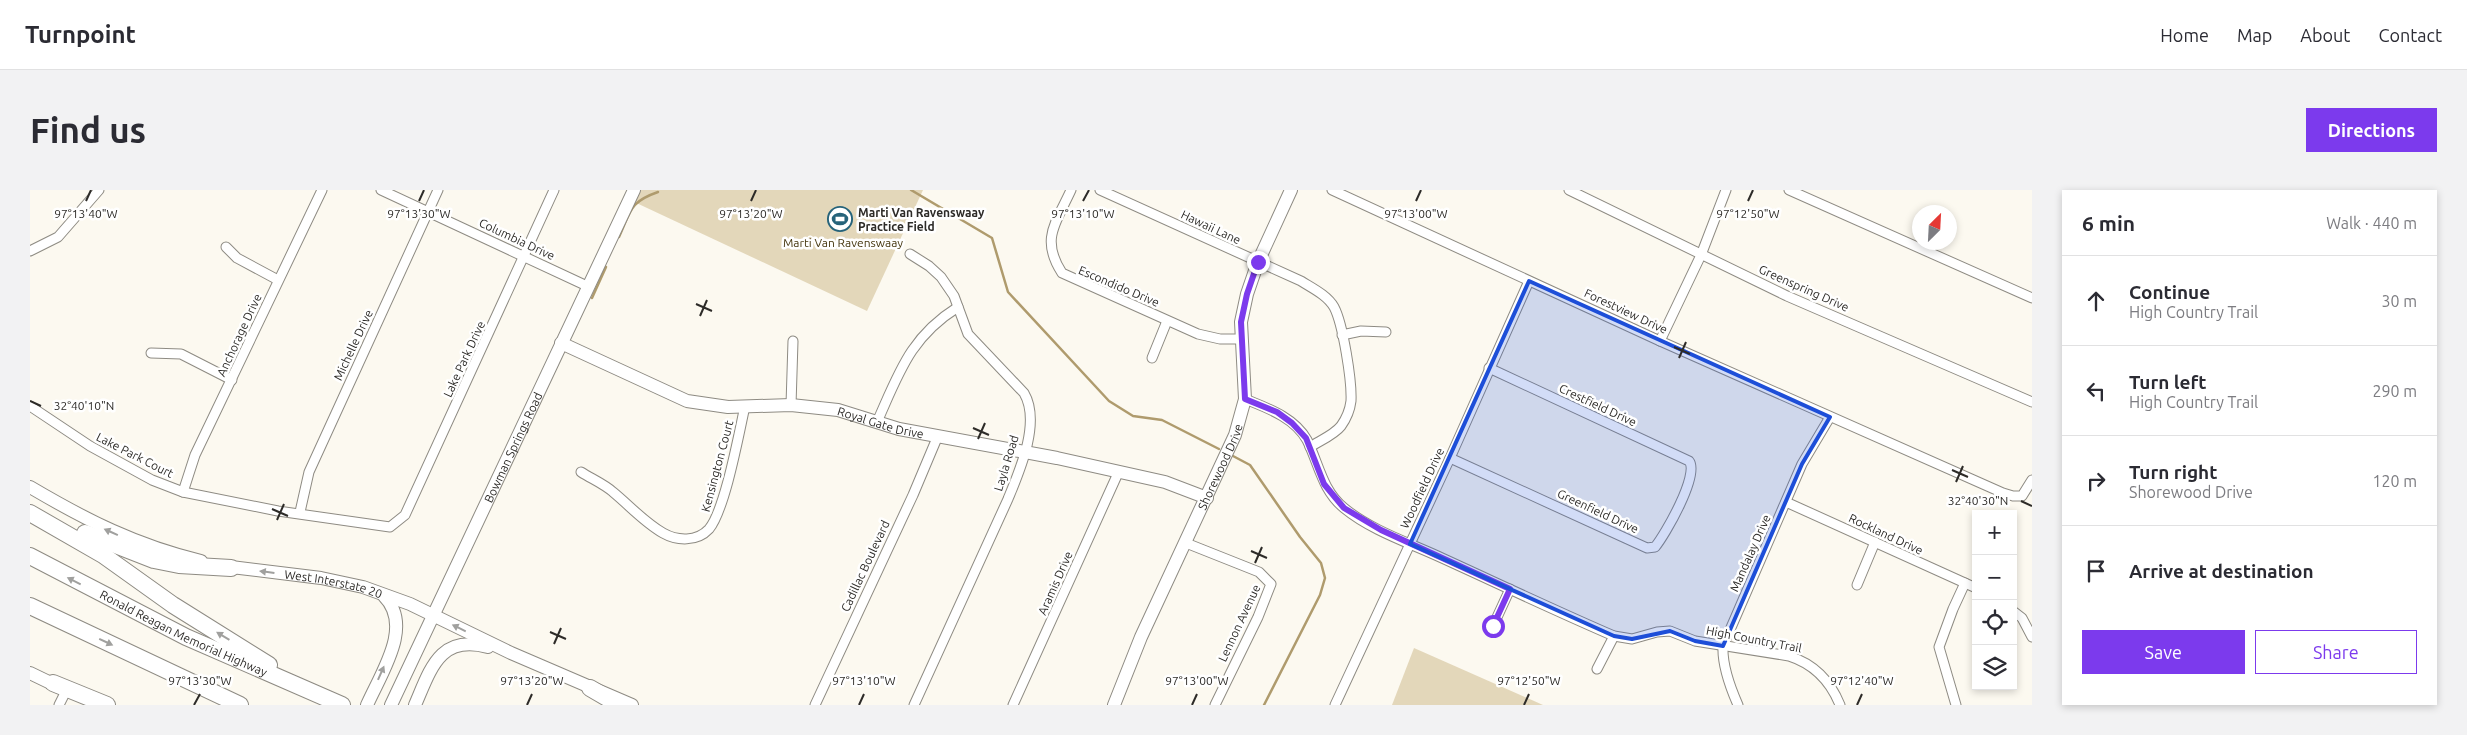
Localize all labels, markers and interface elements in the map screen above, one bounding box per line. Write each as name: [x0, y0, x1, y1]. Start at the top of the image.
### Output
text: Turnpoint: [25, 21, 136, 48]
text: Home: [2160, 25, 2209, 45]
text: Map: [2237, 25, 2272, 45]
text: About: [2300, 25, 2350, 45]
text: Contact: [2378, 25, 2442, 45]
button: Directions: [2306, 108, 2437, 152]
text: Find us: [30, 110, 146, 150]
north arrow: [1912, 205, 1957, 250]
sports icon: Marti Van Ravenswaay Practice Field: [827, 206, 853, 232]
place label: Marti Van Ravenswaay Practice Field: [858, 206, 985, 233]
text: 97°13'40"W: [54, 207, 118, 220]
text: 97°13'30"W: [387, 207, 451, 220]
text: 97°13'20"W: [719, 207, 783, 220]
text: 97°13'10"W: [1051, 207, 1115, 220]
text: 97°13'00"W: [1384, 207, 1448, 220]
text: 97°12'50"W: [1716, 207, 1780, 220]
street label: Hawaii Lane: [1179, 208, 1243, 246]
text: 6 min: [2082, 211, 2135, 235]
text: Walk · 440 m: [2326, 214, 2417, 232]
street label: Columbia Drive: [477, 216, 557, 262]
park label: Marti Van Ravenswaay: [783, 236, 903, 249]
route end: [1247, 251, 1270, 274]
street label: Greenspring Drive: [1757, 262, 1851, 314]
street label: Escondido Drive: [1077, 263, 1161, 309]
text: Continue: [2129, 281, 2210, 303]
street label: Forestview Drive: [1582, 286, 1670, 336]
icon: ahead: [2082, 287, 2110, 315]
street label: Anchorage Drive: [214, 292, 264, 378]
text: 30 m: [2381, 292, 2417, 310]
text: High Country Trail: [2129, 303, 2258, 321]
street label: Michelle Drive: [331, 308, 375, 382]
street label: Lake Park Drive: [441, 319, 487, 399]
text: Turn left: [2129, 371, 2207, 393]
icon: left: [2082, 377, 2110, 405]
street label: Crestfield Drive: [1557, 381, 1639, 429]
text: 290 m: [2372, 382, 2417, 400]
street label: Bowman Springs Road: [481, 390, 544, 504]
text: High Country Trail: [2129, 393, 2258, 411]
text: 32°40'10"N: [54, 399, 114, 412]
street label: Royal Gate Drive: [836, 404, 925, 440]
street label: Kensington Court: [699, 419, 736, 513]
street label: Shorewood Drive: [1195, 422, 1244, 512]
street label: Lake Park Court: [94, 430, 176, 480]
street label: Layla Road: [991, 433, 1021, 493]
street label: Woodfield Drive: [1398, 446, 1446, 530]
text: Turn right: [2129, 461, 2217, 483]
icon: right: [2082, 467, 2110, 495]
text: 120 m: [2372, 472, 2417, 490]
text: Shorewood Drive: [2129, 483, 2253, 501]
street label: Greenfield Drive: [1555, 487, 1641, 535]
text: 32°40'30"N: [1948, 494, 2008, 507]
map controls: [1972, 510, 2017, 690]
button: +: [1972, 510, 2017, 555]
street label: Rockland Drive: [1847, 511, 1925, 557]
street label: Mandalay Drive: [1727, 513, 1773, 593]
street label: Cadillac Boulevard: [838, 518, 892, 614]
one-way arrow: [104, 527, 118, 535]
street label: Aramis Drive: [1035, 549, 1075, 617]
button: −: [1972, 555, 2017, 600]
icon: arrive: [2082, 557, 2110, 585]
text: Arrive at destination: [2129, 560, 2314, 582]
street label: West Interstate 20: [284, 567, 384, 600]
one-way arrow: [259, 568, 275, 576]
one-way arrow: [67, 577, 82, 585]
street label: Lennon Avenue: [1215, 582, 1263, 664]
street label: Ronald Reagan Memorial Highway: [98, 587, 270, 678]
button: locate: [1972, 600, 2017, 645]
route start: [1482, 615, 1505, 638]
street label: High Country Trail: [1705, 623, 1803, 655]
one-way arrow: [452, 624, 467, 632]
button: Save: [2082, 630, 2245, 674]
button: Share: [2255, 630, 2417, 674]
one-way arrow: [217, 632, 230, 641]
one-way arrow: [99, 638, 113, 646]
button: layers: [1972, 645, 2017, 690]
one-way arrow: [377, 666, 385, 680]
text: 97°13'30"W: [168, 674, 232, 687]
text: 97°13'20"W: [500, 674, 564, 687]
text: 97°13'10"W: [832, 674, 896, 687]
text: 97°13'00"W: [1165, 674, 1229, 687]
text: 97°12'50"W: [1497, 674, 1561, 687]
text: 97°12'40"W: [1830, 674, 1894, 687]

